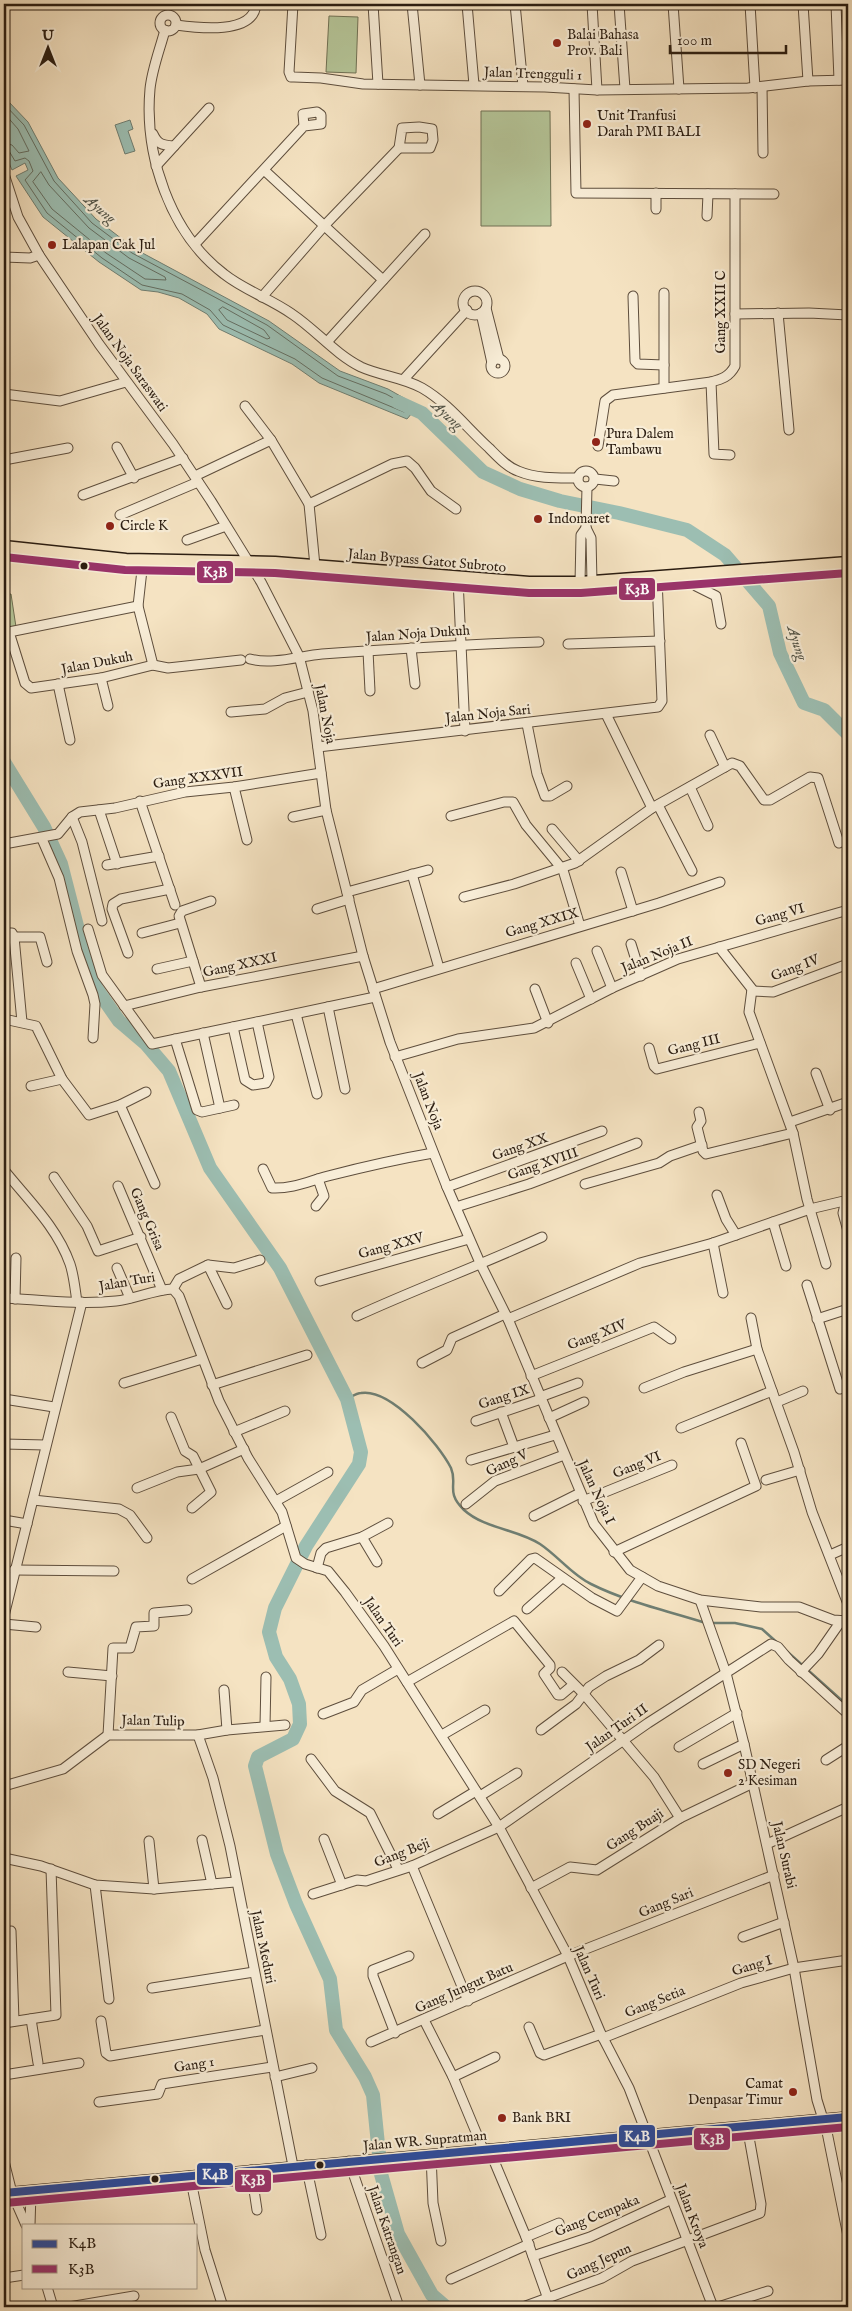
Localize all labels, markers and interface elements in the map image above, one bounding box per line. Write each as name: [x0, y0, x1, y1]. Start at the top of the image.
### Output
north arrow: [22, 22, 72, 72]
scale bar: [670, 22, 786, 54]
place label: Balai Bahasa Prov. Bali: [567, 26, 640, 60]
text: U: [41, 27, 55, 45]
text: 100 m: [677, 31, 713, 50]
marker: Balai Bahasa Prov. Bali: [551, 37, 563, 49]
street label: Jalan Trengguli 1: [482, 63, 582, 85]
place label: Unit Tranfusi Darah PMI BALI: [597, 107, 701, 141]
marker: Unit Tranfusi Darah PMI BALI: [581, 118, 593, 130]
water label: Ayung: [78, 189, 121, 229]
place label: Lalapan Cak Jul: [62, 236, 155, 254]
marker: Lalapan Cak Jul: [46, 239, 58, 251]
street label: Gang XXII C: [712, 270, 730, 354]
street label: Jalan Noja Saraswati: [87, 309, 172, 416]
water label: Ayung: [425, 395, 468, 436]
place label: Pura Dalem Tambawu: [606, 425, 674, 459]
marker: Pura Dalem Tambawu: [590, 436, 602, 448]
place label: Indomaret: [548, 510, 610, 528]
marker: Indomaret: [532, 513, 544, 525]
place label: Circle K: [120, 517, 169, 535]
marker: Circle K: [104, 520, 116, 532]
street label: Jalan Bypass Gatot Subroto: [345, 545, 507, 577]
line badge: K3B: [196, 560, 234, 584]
unlabelled marker: [79, 561, 89, 571]
text: K3B: [203, 564, 227, 582]
line badge: K3B: [618, 577, 656, 601]
text: K3B: [625, 581, 649, 599]
street label: Jalan Noja Dukuh: [363, 621, 471, 647]
water label: Ayung: [781, 621, 812, 664]
street label: Jalan Dukuh: [58, 647, 135, 679]
street label: Jalan Noja: [310, 681, 340, 746]
street label: Jalan Noja Sari: [443, 701, 532, 728]
street label: Gang XXXVII: [152, 763, 244, 793]
street label: Gang VI: [753, 899, 807, 931]
street label: Gang XXIX: [503, 904, 581, 942]
street label: Jalan Noja II: [617, 933, 695, 978]
street label: Gang XXXI: [201, 948, 279, 982]
street label: Gang IV: [768, 950, 823, 985]
street label: Gang III: [666, 1030, 722, 1060]
street label: Jalan Noja: [408, 1068, 448, 1133]
street label: Gang XX: [490, 1129, 551, 1165]
street label: Gang XVIII: [505, 1143, 581, 1185]
street label: Gang Grisa: [126, 1185, 169, 1254]
street label: Gang XXV: [356, 1228, 427, 1263]
street label: Jalan Turi: [95, 1268, 157, 1296]
street label: Gang XIV: [565, 1315, 630, 1354]
street label: Gang IX: [476, 1380, 532, 1414]
street label: Gang V: [483, 1445, 532, 1481]
street label: Gang VI: [610, 1447, 664, 1483]
street label: Jalan Noja I: [572, 1455, 619, 1527]
street label: Jalan Turi: [358, 1592, 407, 1651]
street label: Jalan Turi II: [581, 1700, 652, 1757]
street label: Jalan Tulip: [119, 1711, 185, 1731]
place label: SD Negeri 2 Kesiman: [738, 1756, 801, 1790]
marker: SD Negeri 2 Kesiman: [722, 1767, 734, 1779]
street label: Gang Buaji: [603, 1805, 667, 1855]
street label: Jalan Surabi: [767, 1818, 801, 1891]
street label: Gang Beji: [372, 1834, 433, 1872]
street label: Gang Sari: [636, 1884, 696, 1922]
street label: Jalan Meduri: [246, 1907, 280, 1986]
street label: Jalan Turi: [568, 1942, 609, 2003]
street label: Gang I: [730, 1951, 774, 1981]
street label: Gang Jungut Batu: [412, 1958, 516, 2018]
street label: Gang Setia: [622, 1981, 689, 2022]
street label: Gang 1: [173, 2053, 215, 2077]
place label: Camat Denpasar Timur: [688, 2075, 783, 2109]
marker: Camat Denpasar Timur: [787, 2086, 799, 2098]
place label: Bank BRI: [512, 2109, 571, 2127]
marker: Bank BRI: [496, 2112, 508, 2124]
line badge: K4B: [618, 2124, 656, 2148]
street label: Jalan WR. Supratman: [360, 2127, 488, 2156]
line badge: K3B: [693, 2127, 731, 2151]
text: K4B: [624, 2128, 650, 2146]
text: K3B: [700, 2131, 724, 2149]
unlabelled marker: [315, 2160, 325, 2170]
line badge: K4B: [196, 2162, 234, 2186]
text: K4B: [202, 2166, 228, 2184]
line badge: K3B: [234, 2169, 272, 2193]
text: K3B: [241, 2172, 265, 2190]
unlabelled marker: [150, 2174, 160, 2184]
street label: Jalan Kroya: [671, 2179, 713, 2252]
street label: Jalan Katrangan: [363, 2181, 411, 2277]
street label: Gang Cempaka: [552, 2190, 643, 2241]
legend: [22, 2224, 198, 2288]
text: K4B: [68, 2234, 96, 2253]
street label: Gang Jepun: [564, 2239, 635, 2285]
text: K3B: [68, 2260, 94, 2279]

